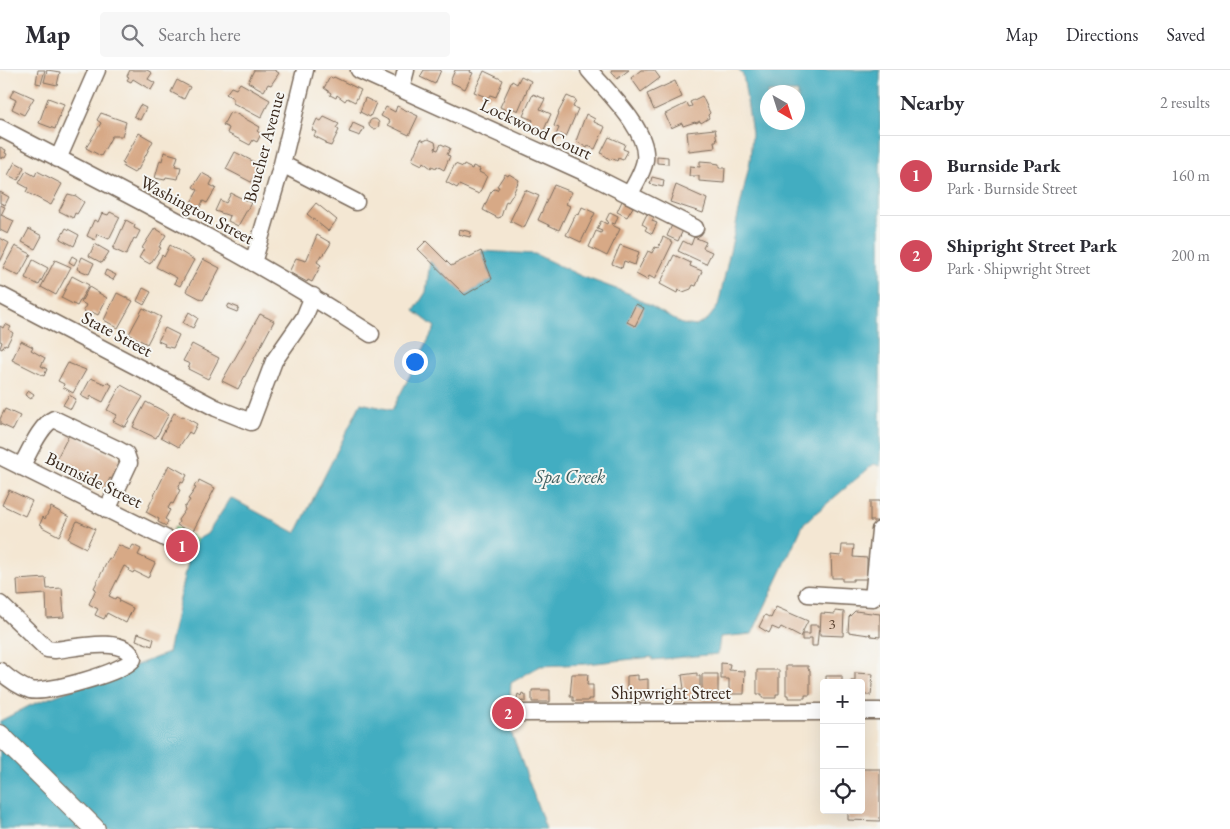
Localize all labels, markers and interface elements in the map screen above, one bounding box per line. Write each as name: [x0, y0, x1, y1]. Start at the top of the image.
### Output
search box: [100, 12, 450, 57]
text: Map: [25, 19, 70, 50]
icon: search: [118, 21, 146, 49]
text: Search here: [158, 22, 241, 47]
text: Map: [1006, 23, 1038, 46]
text: Directions: [1066, 23, 1138, 46]
text: Saved: [1166, 23, 1205, 46]
north arrow: [760, 85, 805, 130]
street label: Boucher Avenue: [238, 89, 289, 205]
text: Nearby: [900, 89, 964, 116]
text: 2 results: [1160, 92, 1210, 113]
street label: Lockwood Court: [477, 93, 596, 165]
text: Burnside Park: [947, 153, 1061, 178]
text: 1: [912, 165, 920, 186]
text: 160 m: [1171, 165, 1210, 186]
street label: Washington Street: [136, 170, 259, 249]
text: Park · Burnside Street: [947, 178, 1077, 199]
text: Shipright Street Park: [947, 233, 1117, 258]
text: 2: [912, 245, 920, 266]
text: 200 m: [1171, 245, 1210, 266]
text: Park · Shipwright Street: [947, 258, 1090, 279]
street label: State Street: [78, 305, 157, 362]
your location: [402, 349, 428, 375]
street label: Burnside Street: [42, 446, 147, 513]
water label: Spa Creek: [534, 464, 606, 489]
pin: 1: [166, 527, 198, 565]
house number: 3: [828, 614, 836, 633]
map controls: [820, 679, 865, 814]
button: +: [820, 679, 865, 724]
street label: Shipwright Street: [611, 681, 731, 704]
pin: 2: [492, 694, 524, 732]
button: −: [820, 724, 865, 769]
button: locate: [820, 769, 865, 814]

